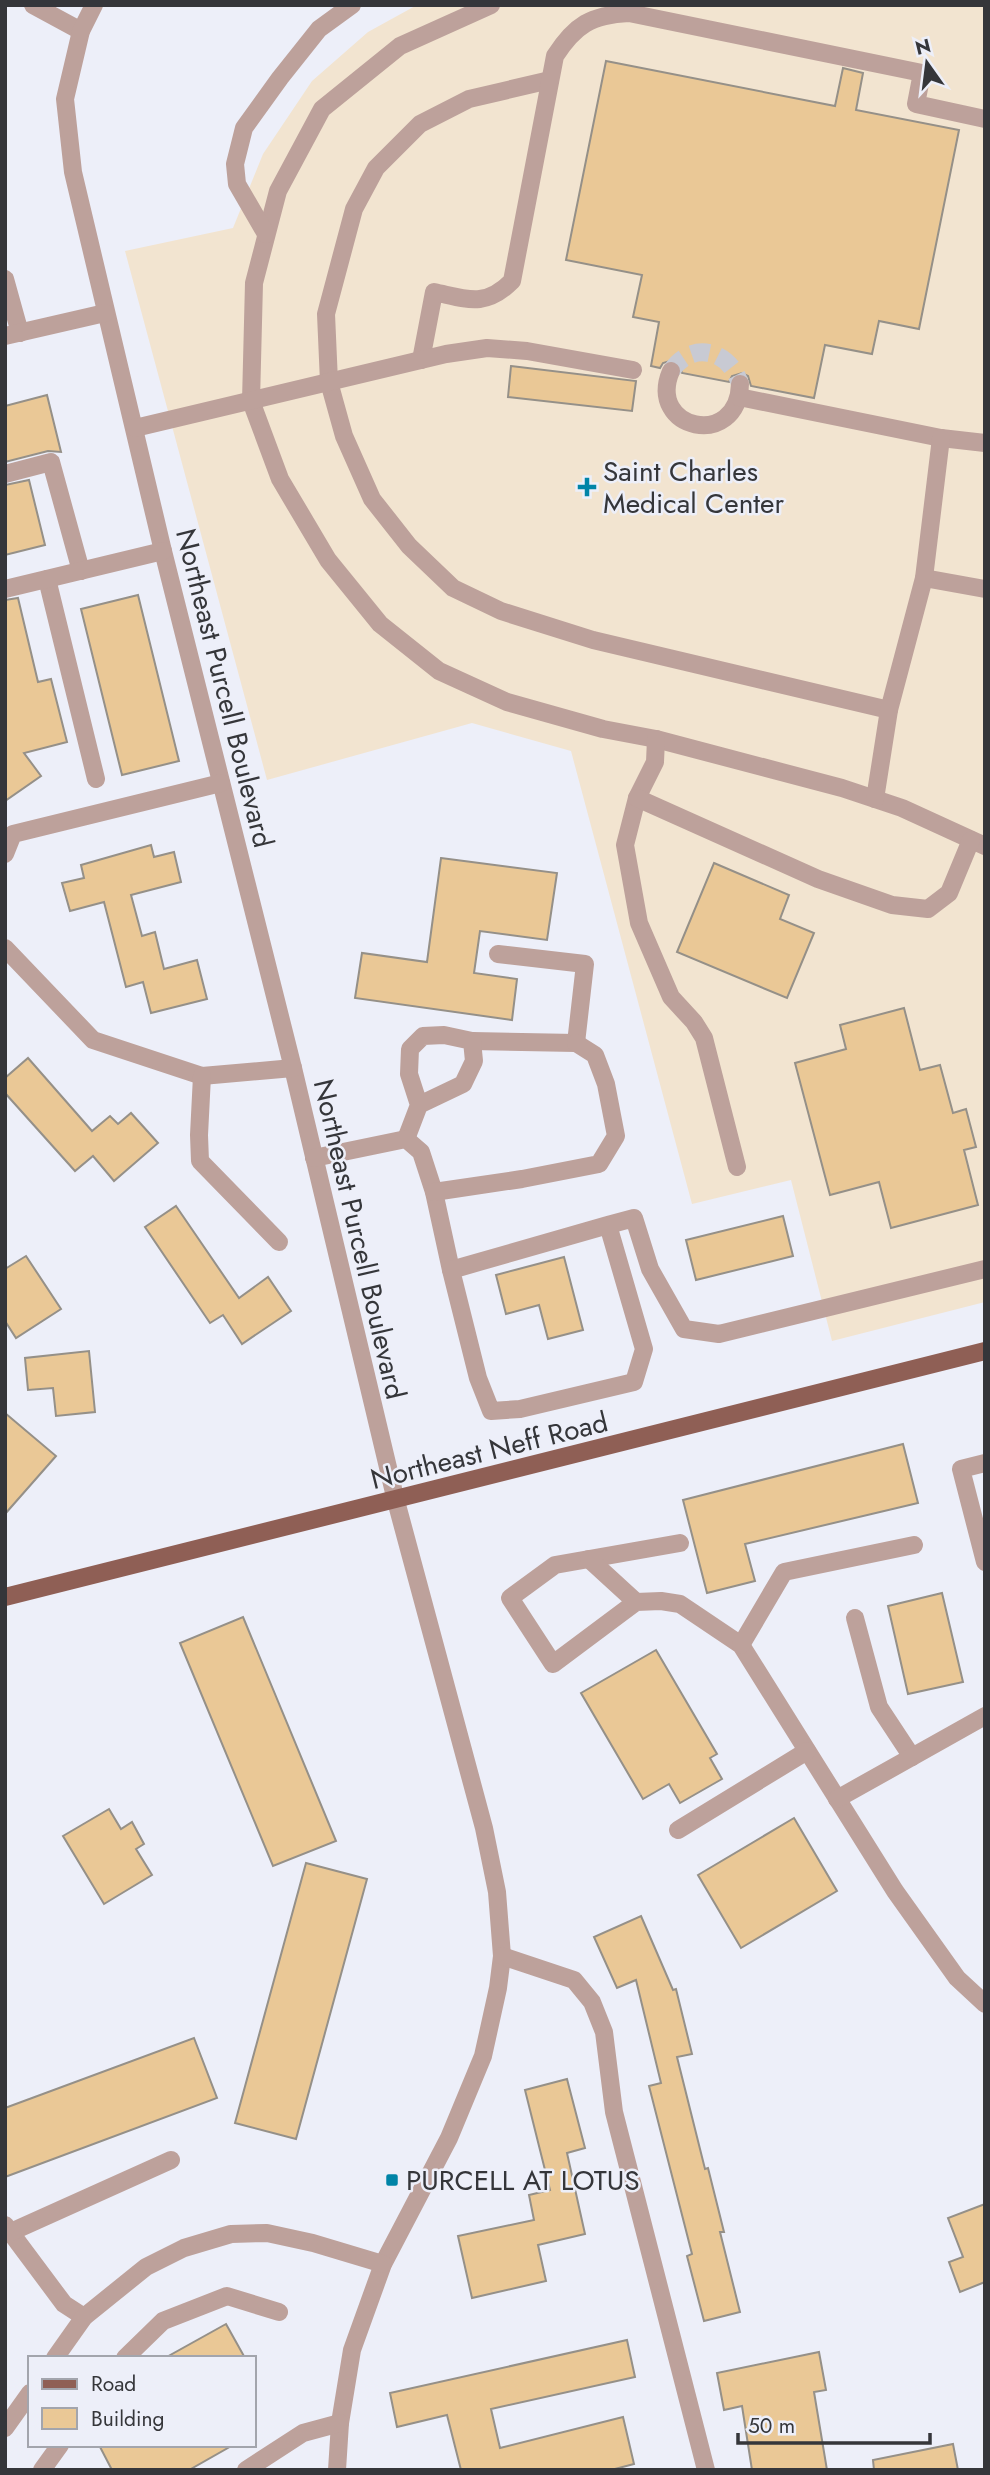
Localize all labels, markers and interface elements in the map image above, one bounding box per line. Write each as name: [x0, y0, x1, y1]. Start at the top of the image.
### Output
north arrow: [892, 28, 962, 98]
text: N: [912, 32, 934, 62]
place label: Saint Charles Medical Center: [603, 451, 784, 524]
marker: Saint Charles Medical Center: [577, 477, 597, 497]
street label: Northeast Purcell Boulevard: [165, 524, 284, 852]
street label: Northeast Purcell Boulevard: [303, 1075, 416, 1403]
street label: Northeast Neff Road: [366, 1401, 612, 1500]
place label: PURCELL AT LOTUS: [406, 2160, 640, 2201]
marker: PURCELL AT LOTUS: [384, 2172, 400, 2188]
legend: [28, 2356, 256, 2447]
text: Road: [91, 2369, 136, 2399]
scale bar: [738, 2402, 930, 2446]
text: Building: [91, 2404, 164, 2434]
text: 50 m: [748, 2411, 795, 2441]

